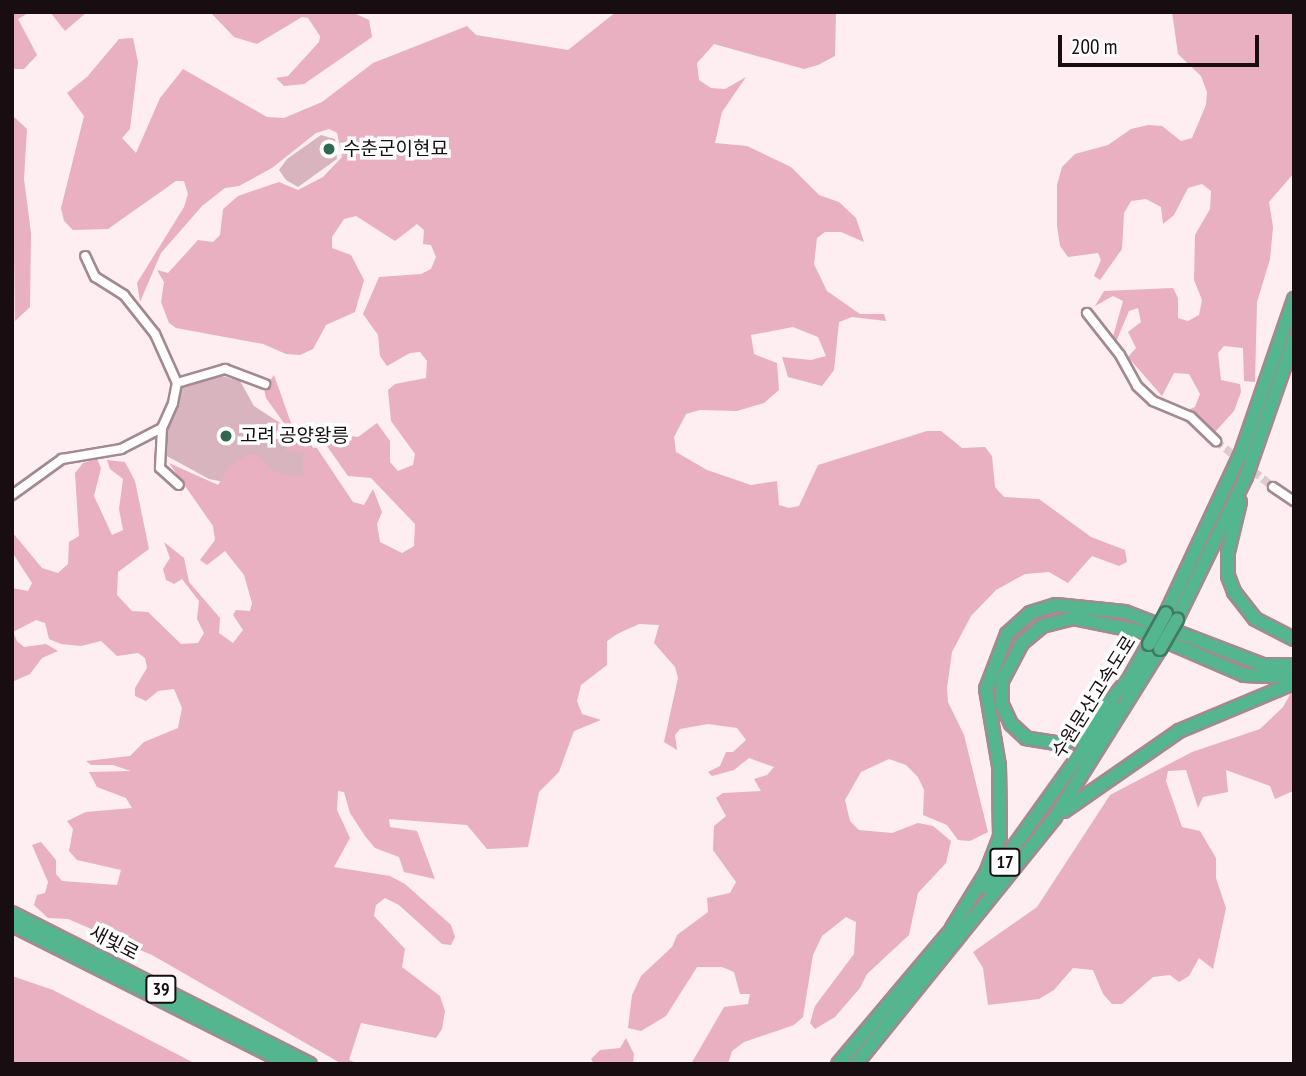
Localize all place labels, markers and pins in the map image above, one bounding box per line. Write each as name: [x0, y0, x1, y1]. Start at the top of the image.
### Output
place label: 수춘군이현묘: [343, 138, 448, 160]
marker: 수춘군이현묘: [321, 141, 337, 157]
place label: 고려 공양왕릉: [240, 425, 349, 447]
marker: 고려 공양왕릉: [218, 428, 234, 444]

